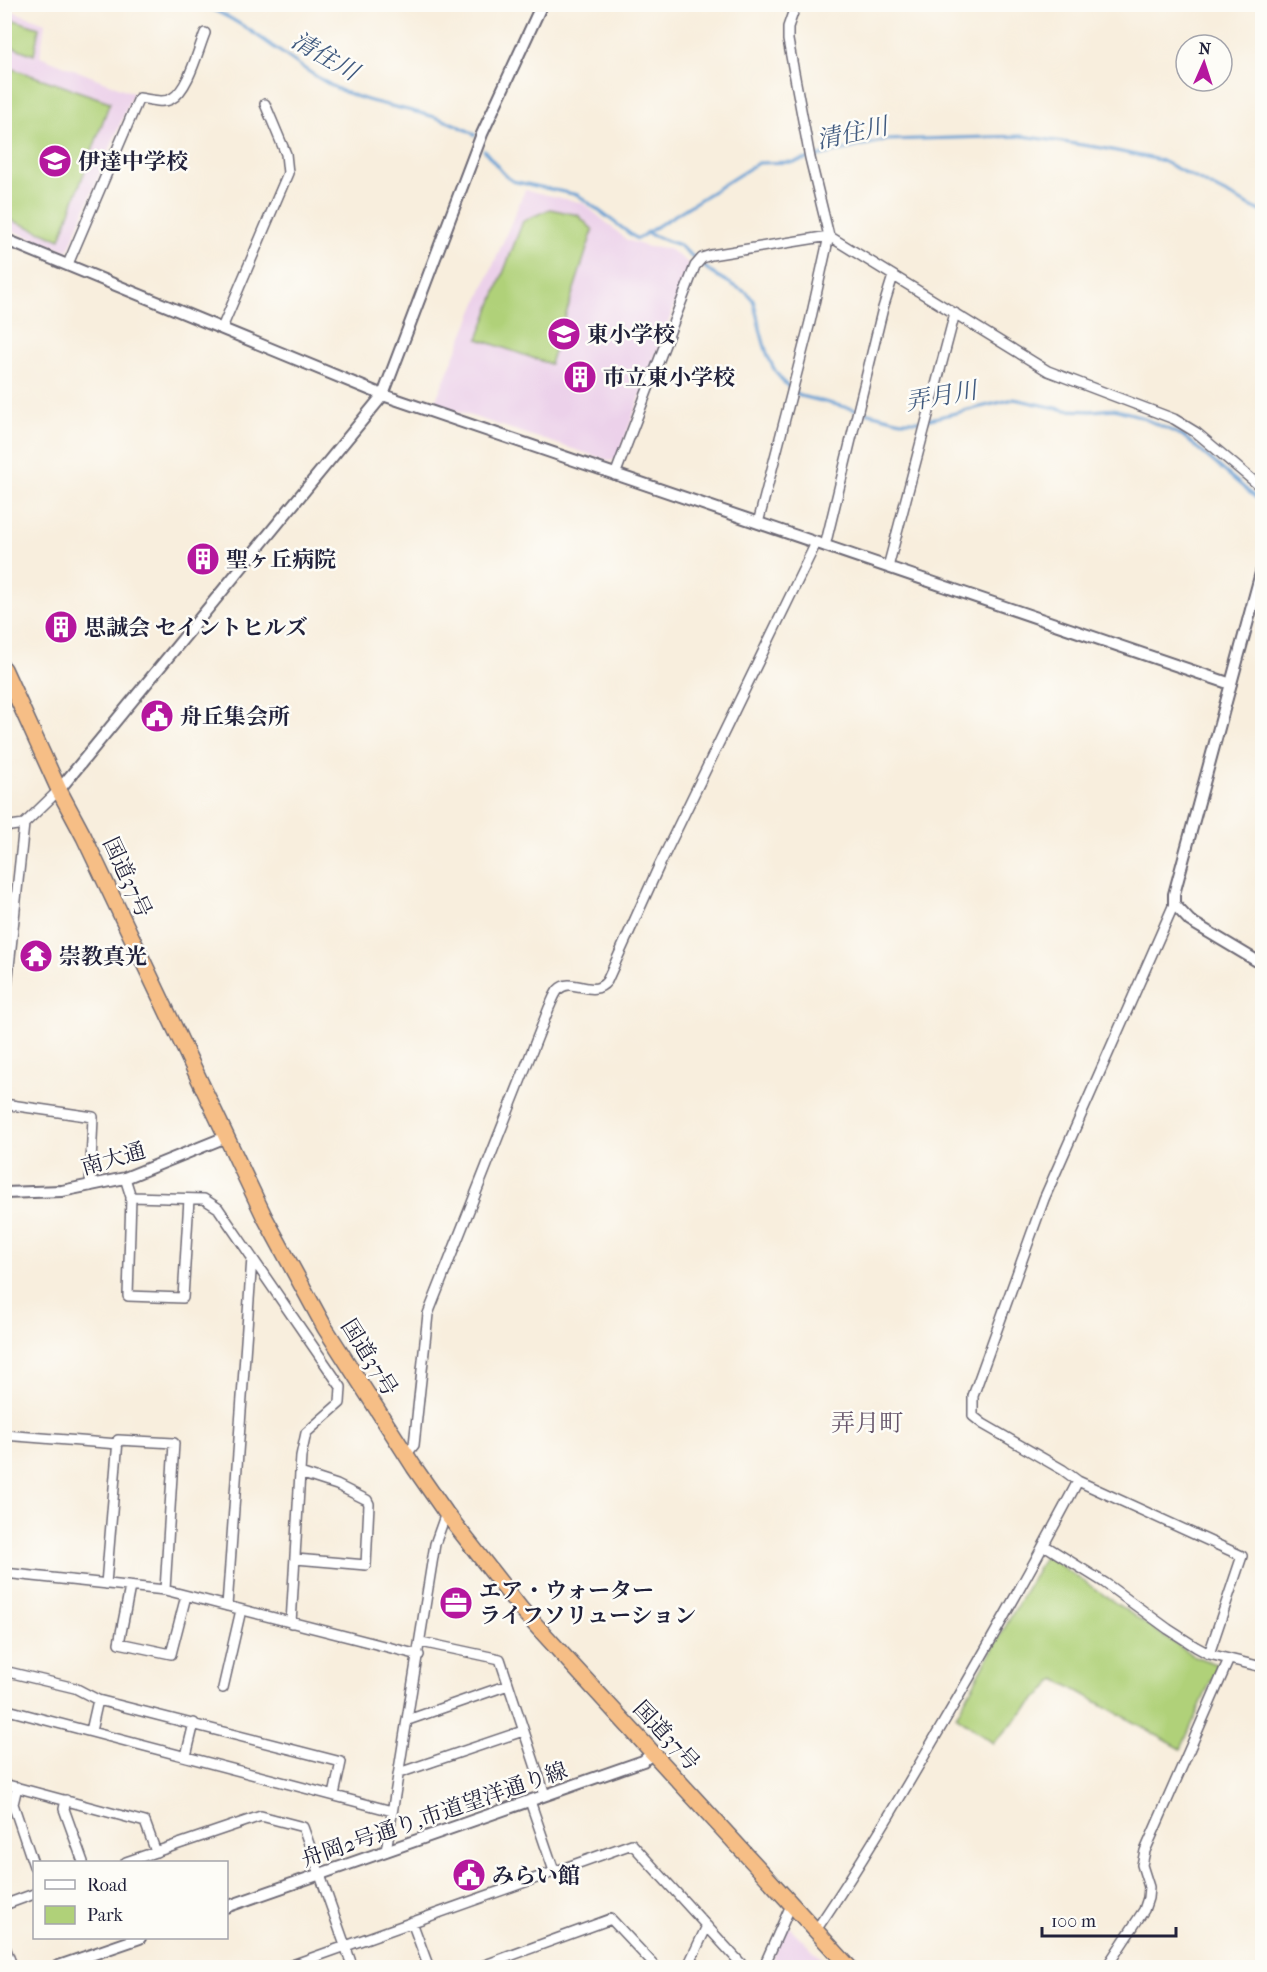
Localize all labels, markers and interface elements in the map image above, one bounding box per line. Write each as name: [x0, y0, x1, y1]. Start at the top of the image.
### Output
water label: 清住川: [287, 26, 366, 88]
north arrow: [1174, 33, 1234, 93]
text: N: [1198, 39, 1212, 58]
water label: 清住川: [814, 111, 893, 154]
school or university icon: 伊達中学校: [37, 143, 73, 179]
place label: 伊達中学校: [78, 149, 188, 175]
school or university icon: 東小学校: [546, 316, 582, 352]
place label: 東小学校: [587, 322, 675, 348]
building icon: 市立東小学校: [562, 359, 598, 395]
place label: 市立東小学校: [603, 365, 735, 391]
water label: 弄月川: [903, 375, 982, 416]
building icon: 聖ヶ丘病院: [185, 541, 221, 577]
place label: 聖ヶ丘病院: [226, 547, 336, 573]
building icon: 思誠会 セイントヒルズ: [43, 609, 79, 645]
place label: 思誠会 セイントヒルズ: [84, 615, 307, 641]
public building icon: 舟丘集会所: [139, 698, 175, 734]
place label: 舟丘集会所: [180, 704, 290, 730]
street label: 国道37号: [97, 833, 157, 922]
temple icon: 崇教真光: [18, 938, 54, 974]
place label: 崇教真光: [59, 944, 147, 970]
street label: 南大通: [78, 1137, 149, 1181]
street label: 国道37号: [335, 1314, 403, 1401]
district label: 弄月町: [831, 1409, 903, 1437]
place label: エア・ウォーター ライフソリューション: [479, 1578, 696, 1629]
office icon: エア・ウォーター ライフソリューション: [438, 1585, 474, 1621]
street label: 国道37号: [628, 1695, 705, 1776]
street label: 舟岡2号通り,市道望洋通り線: [298, 1757, 571, 1873]
public building icon: みらい館: [451, 1857, 487, 1893]
legend: [33, 1861, 228, 1939]
place label: みらい館: [492, 1863, 580, 1889]
text: Road: [87, 1875, 127, 1896]
scale bar: [1042, 1900, 1176, 1938]
text: Park: [87, 1905, 124, 1926]
text: 100 m: [1051, 1911, 1096, 1932]

